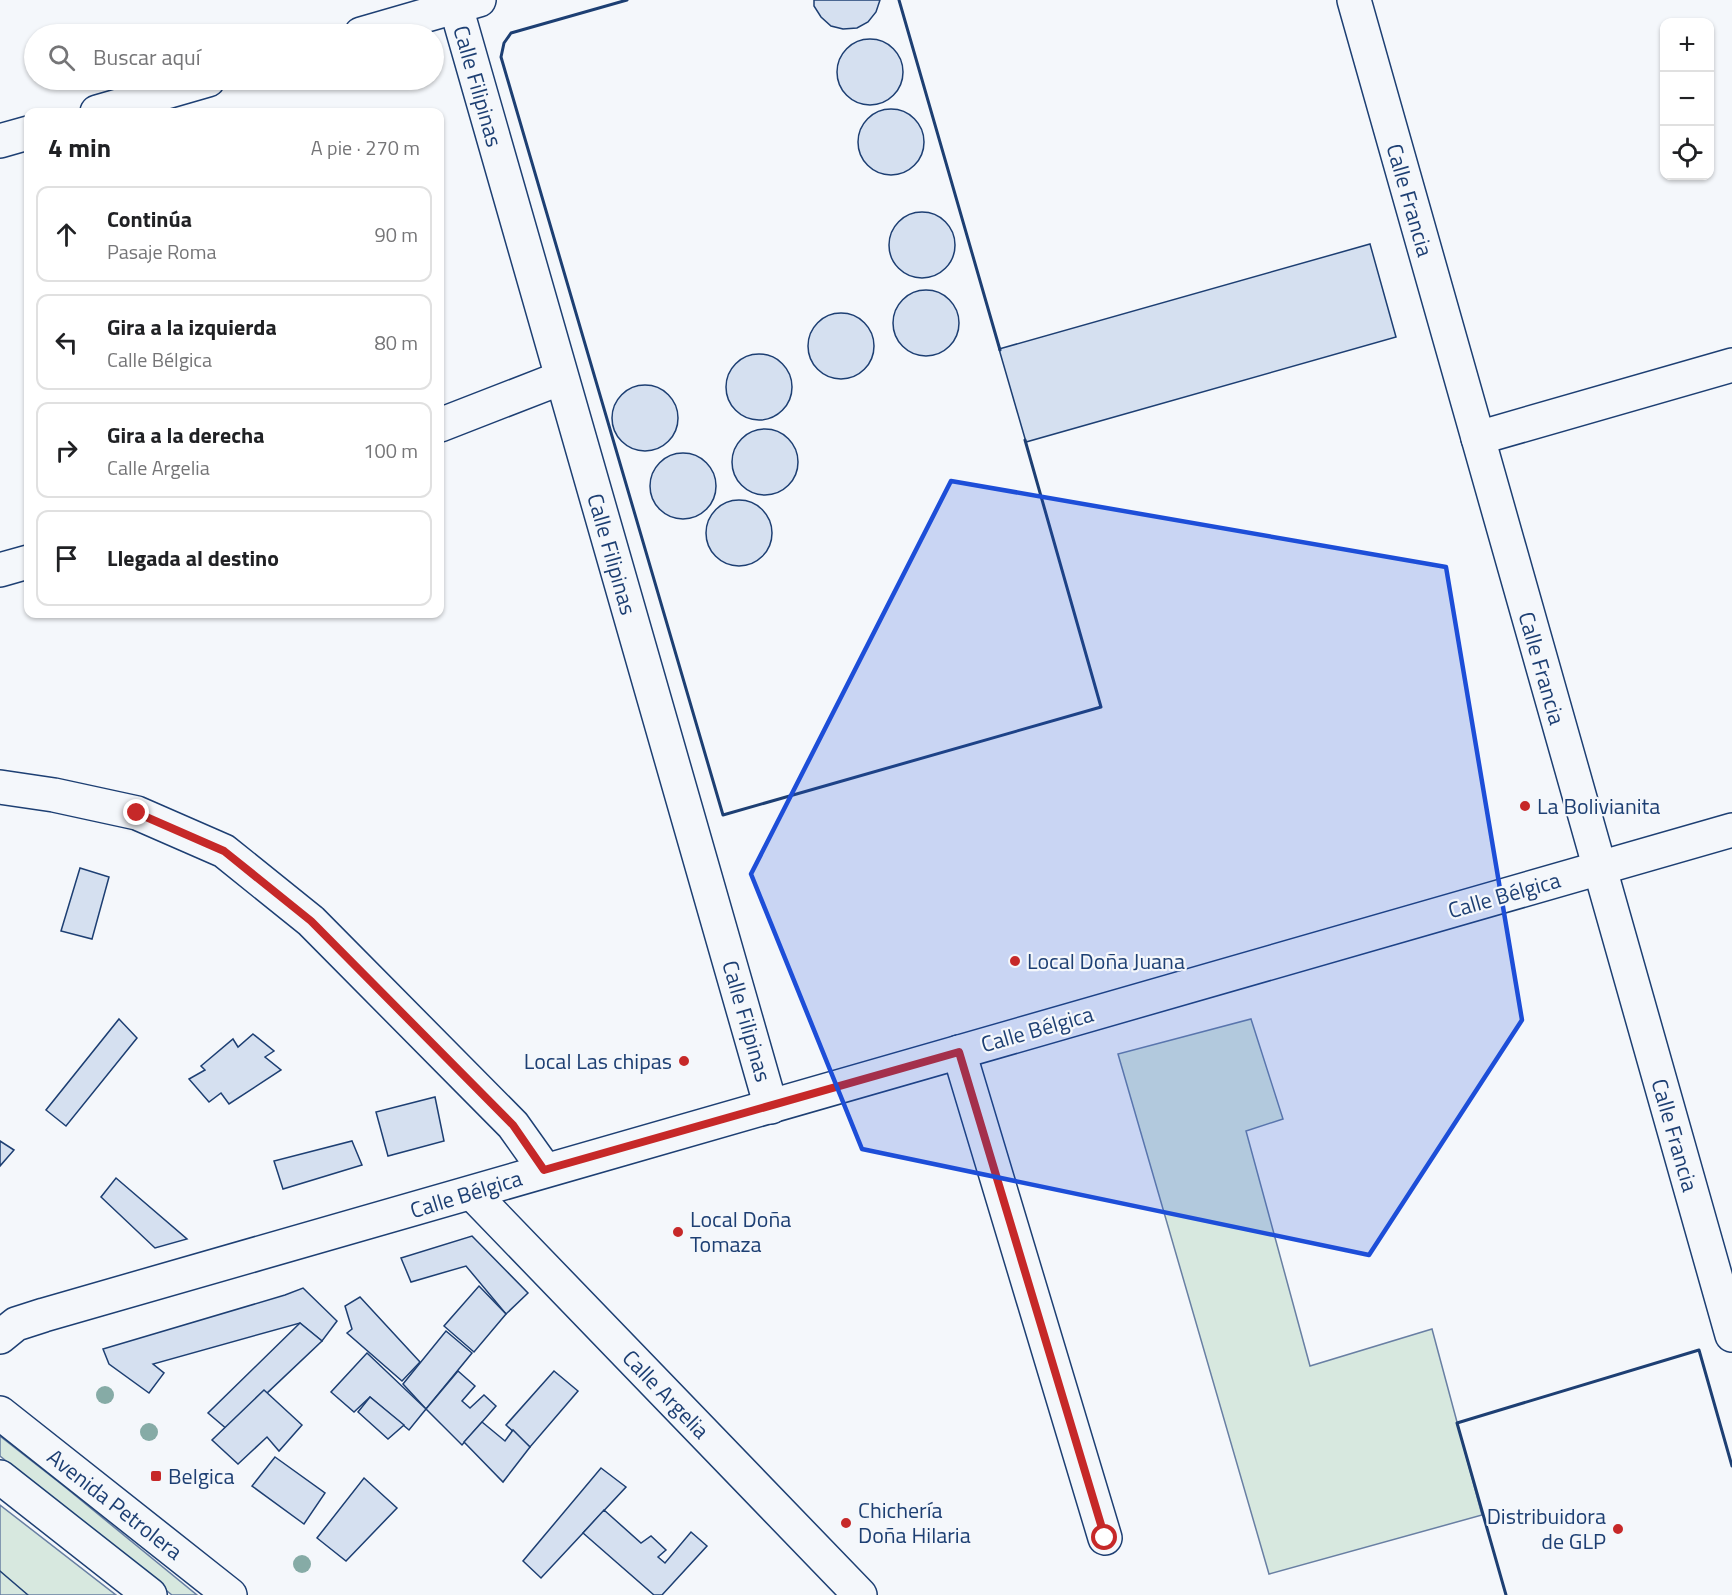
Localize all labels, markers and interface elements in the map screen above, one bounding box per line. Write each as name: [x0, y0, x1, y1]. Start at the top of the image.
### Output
map controls: [1660, 18, 1714, 180]
button: +: [1660, 18, 1714, 72]
street label: Calle Filipinas: [444, 21, 512, 151]
search box: [24, 24, 444, 90]
text: Buscar aquí: [93, 40, 201, 74]
icon: search: [45, 41, 78, 74]
button: −: [1660, 72, 1714, 126]
button: locate: [1660, 126, 1714, 180]
text: 4 min: [48, 128, 111, 167]
text: A pie · 270 m: [311, 132, 420, 163]
street label: Calle Francia: [1378, 140, 1442, 260]
text: Continúa: [107, 202, 192, 236]
icon: ahead: [50, 218, 83, 251]
text: 90 m: [374, 219, 418, 250]
text: Pasaje Roma: [107, 236, 216, 267]
text: Gira a la izquierda: [107, 310, 277, 344]
icon: left: [50, 326, 83, 359]
text: 80 m: [374, 327, 418, 358]
text: Calle Bélgica: [107, 344, 212, 375]
text: Gira a la derecha: [107, 418, 264, 452]
icon: right: [50, 434, 83, 467]
text: 100 m: [363, 435, 418, 466]
text: Calle Argelia: [107, 452, 210, 483]
street label: Calle Filipinas: [578, 489, 646, 619]
text: Llegada al destino: [107, 541, 279, 575]
icon: arrive: [50, 542, 83, 575]
street label: Calle Francia: [1510, 608, 1574, 728]
place label: La Bolivianita: [1537, 789, 1660, 823]
route end: [123, 799, 149, 825]
marker: La Bolivianita: [1518, 799, 1532, 813]
street label: Calle Bélgica: [1444, 863, 1564, 927]
place label: Local Doña Juana: [1027, 944, 1185, 978]
marker: Local Doña Juana: [1008, 954, 1022, 968]
street label: Calle Filipinas: [713, 956, 781, 1086]
street label: Calle Bélgica: [977, 997, 1097, 1061]
place label: Local Las chipas: [524, 1044, 672, 1078]
marker: Local Las chipas: [677, 1054, 691, 1068]
street label: Calle Francia: [1643, 1075, 1707, 1195]
street label: Calle Bélgica: [406, 1161, 526, 1227]
place label: Local Doña Tomaza: [690, 1202, 791, 1261]
marker: Local Doña Tomaza: [671, 1225, 685, 1239]
street label: Calle Argelia: [615, 1342, 717, 1446]
street label: Avenida Petrolera: [40, 1440, 190, 1568]
place label: Belgica: [168, 1459, 234, 1493]
marker: Belgica: [149, 1469, 163, 1483]
place label: Chichería Doña Hilaria: [858, 1493, 971, 1552]
place label: Distribuidora de GLP: [1487, 1499, 1606, 1558]
marker: Chichería Doña Hilaria: [839, 1516, 853, 1530]
marker: Distribuidora de GLP: [1611, 1522, 1625, 1536]
route start: [1091, 1524, 1117, 1550]

